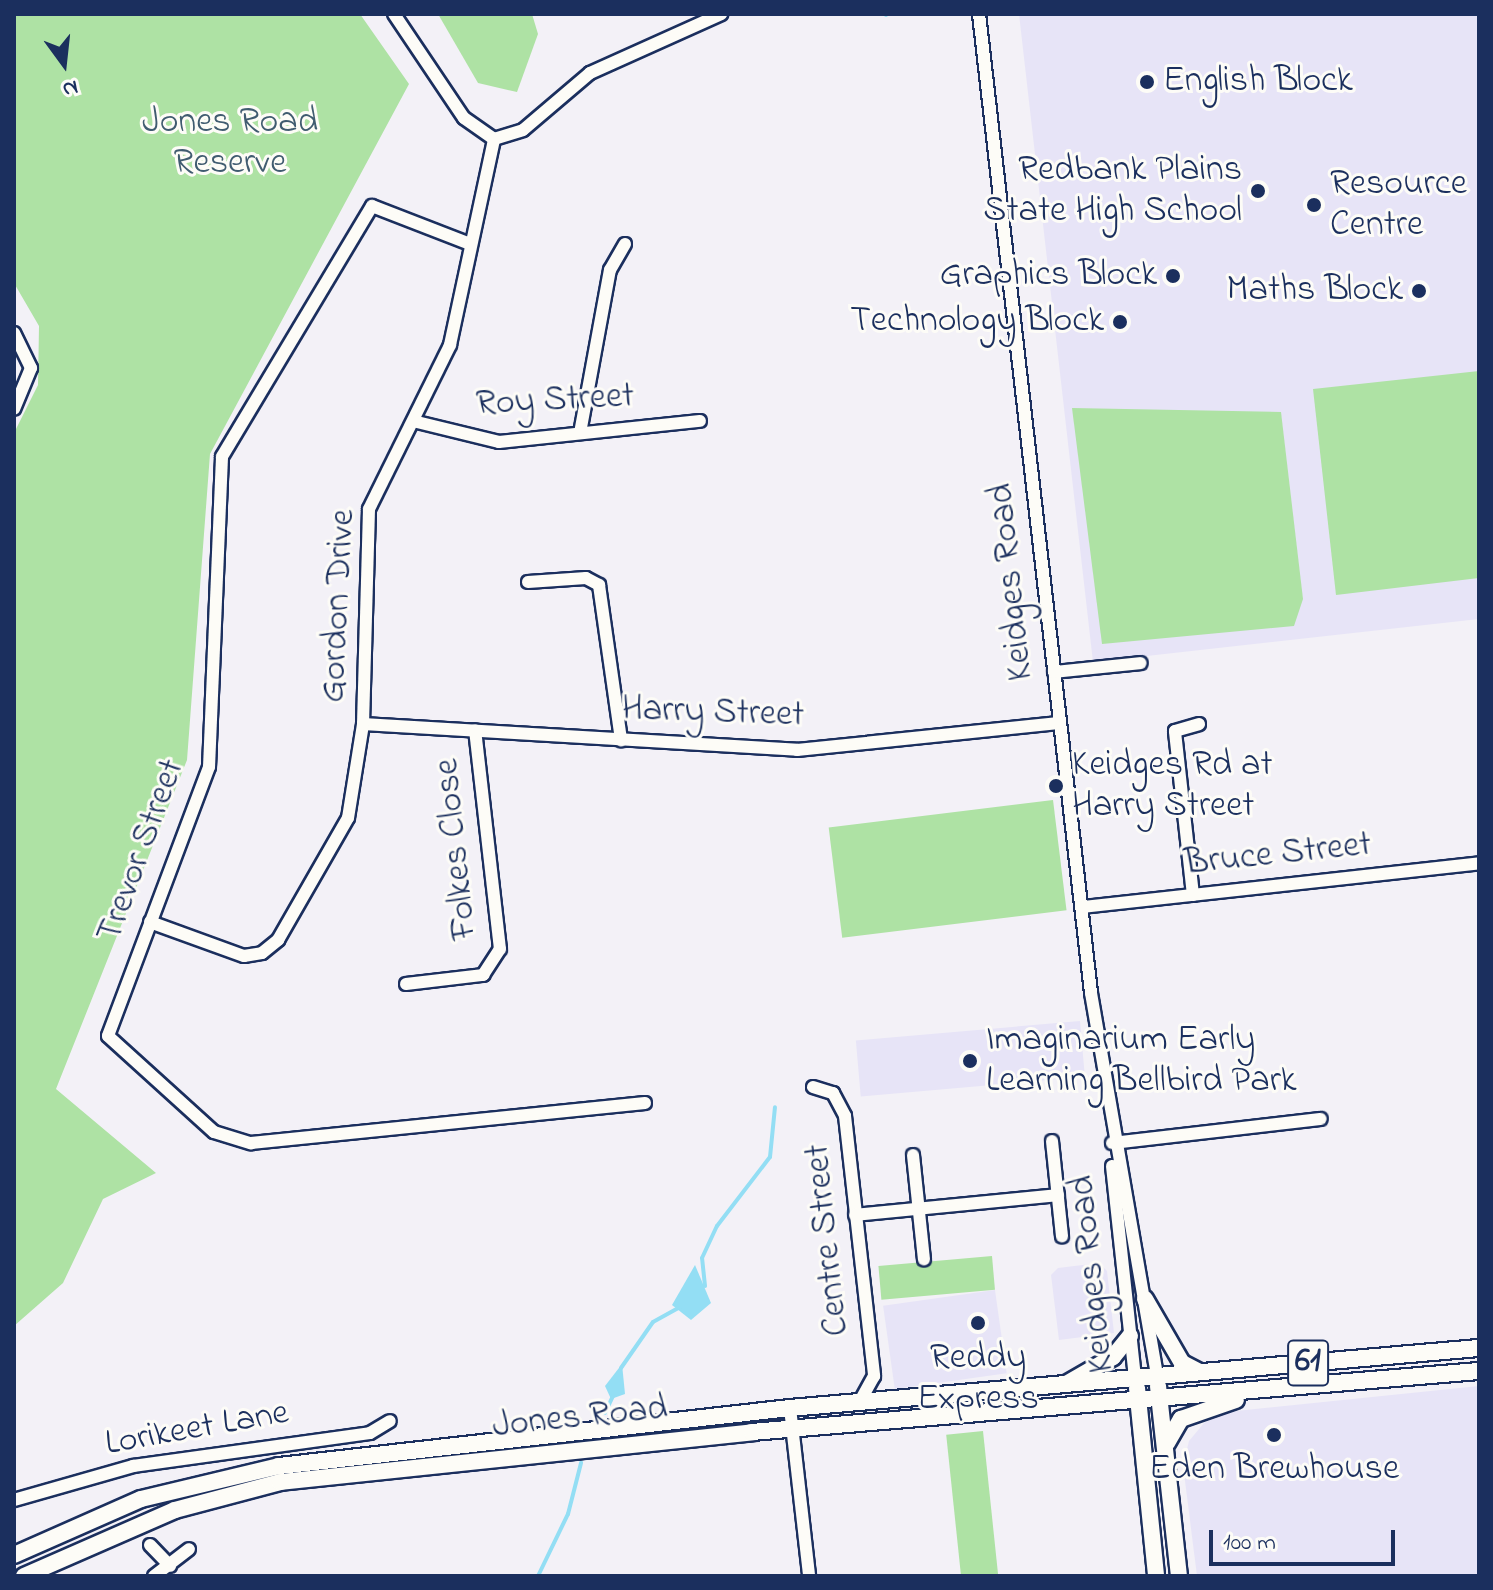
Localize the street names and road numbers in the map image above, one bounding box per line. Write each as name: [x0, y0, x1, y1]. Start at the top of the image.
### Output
street label: Roy Street: [475, 375, 635, 427]
street label: Keidges Road: [980, 481, 1044, 683]
street label: Gordon Drive: [312, 508, 366, 704]
street label: Harry Street: [621, 688, 805, 738]
street label: Trevor Street: [89, 754, 195, 948]
street label: Folkes Close: [426, 756, 488, 942]
street label: Bruce Street: [1182, 824, 1374, 886]
street label: Centre Street: [796, 1142, 860, 1338]
street label: Keidges Road: [1061, 1173, 1125, 1375]
road number: 61: [1286, 1333, 1330, 1393]
street label: Jones Road: [490, 1387, 670, 1449]
street label: Lorikeet Lane: [102, 1392, 292, 1466]

